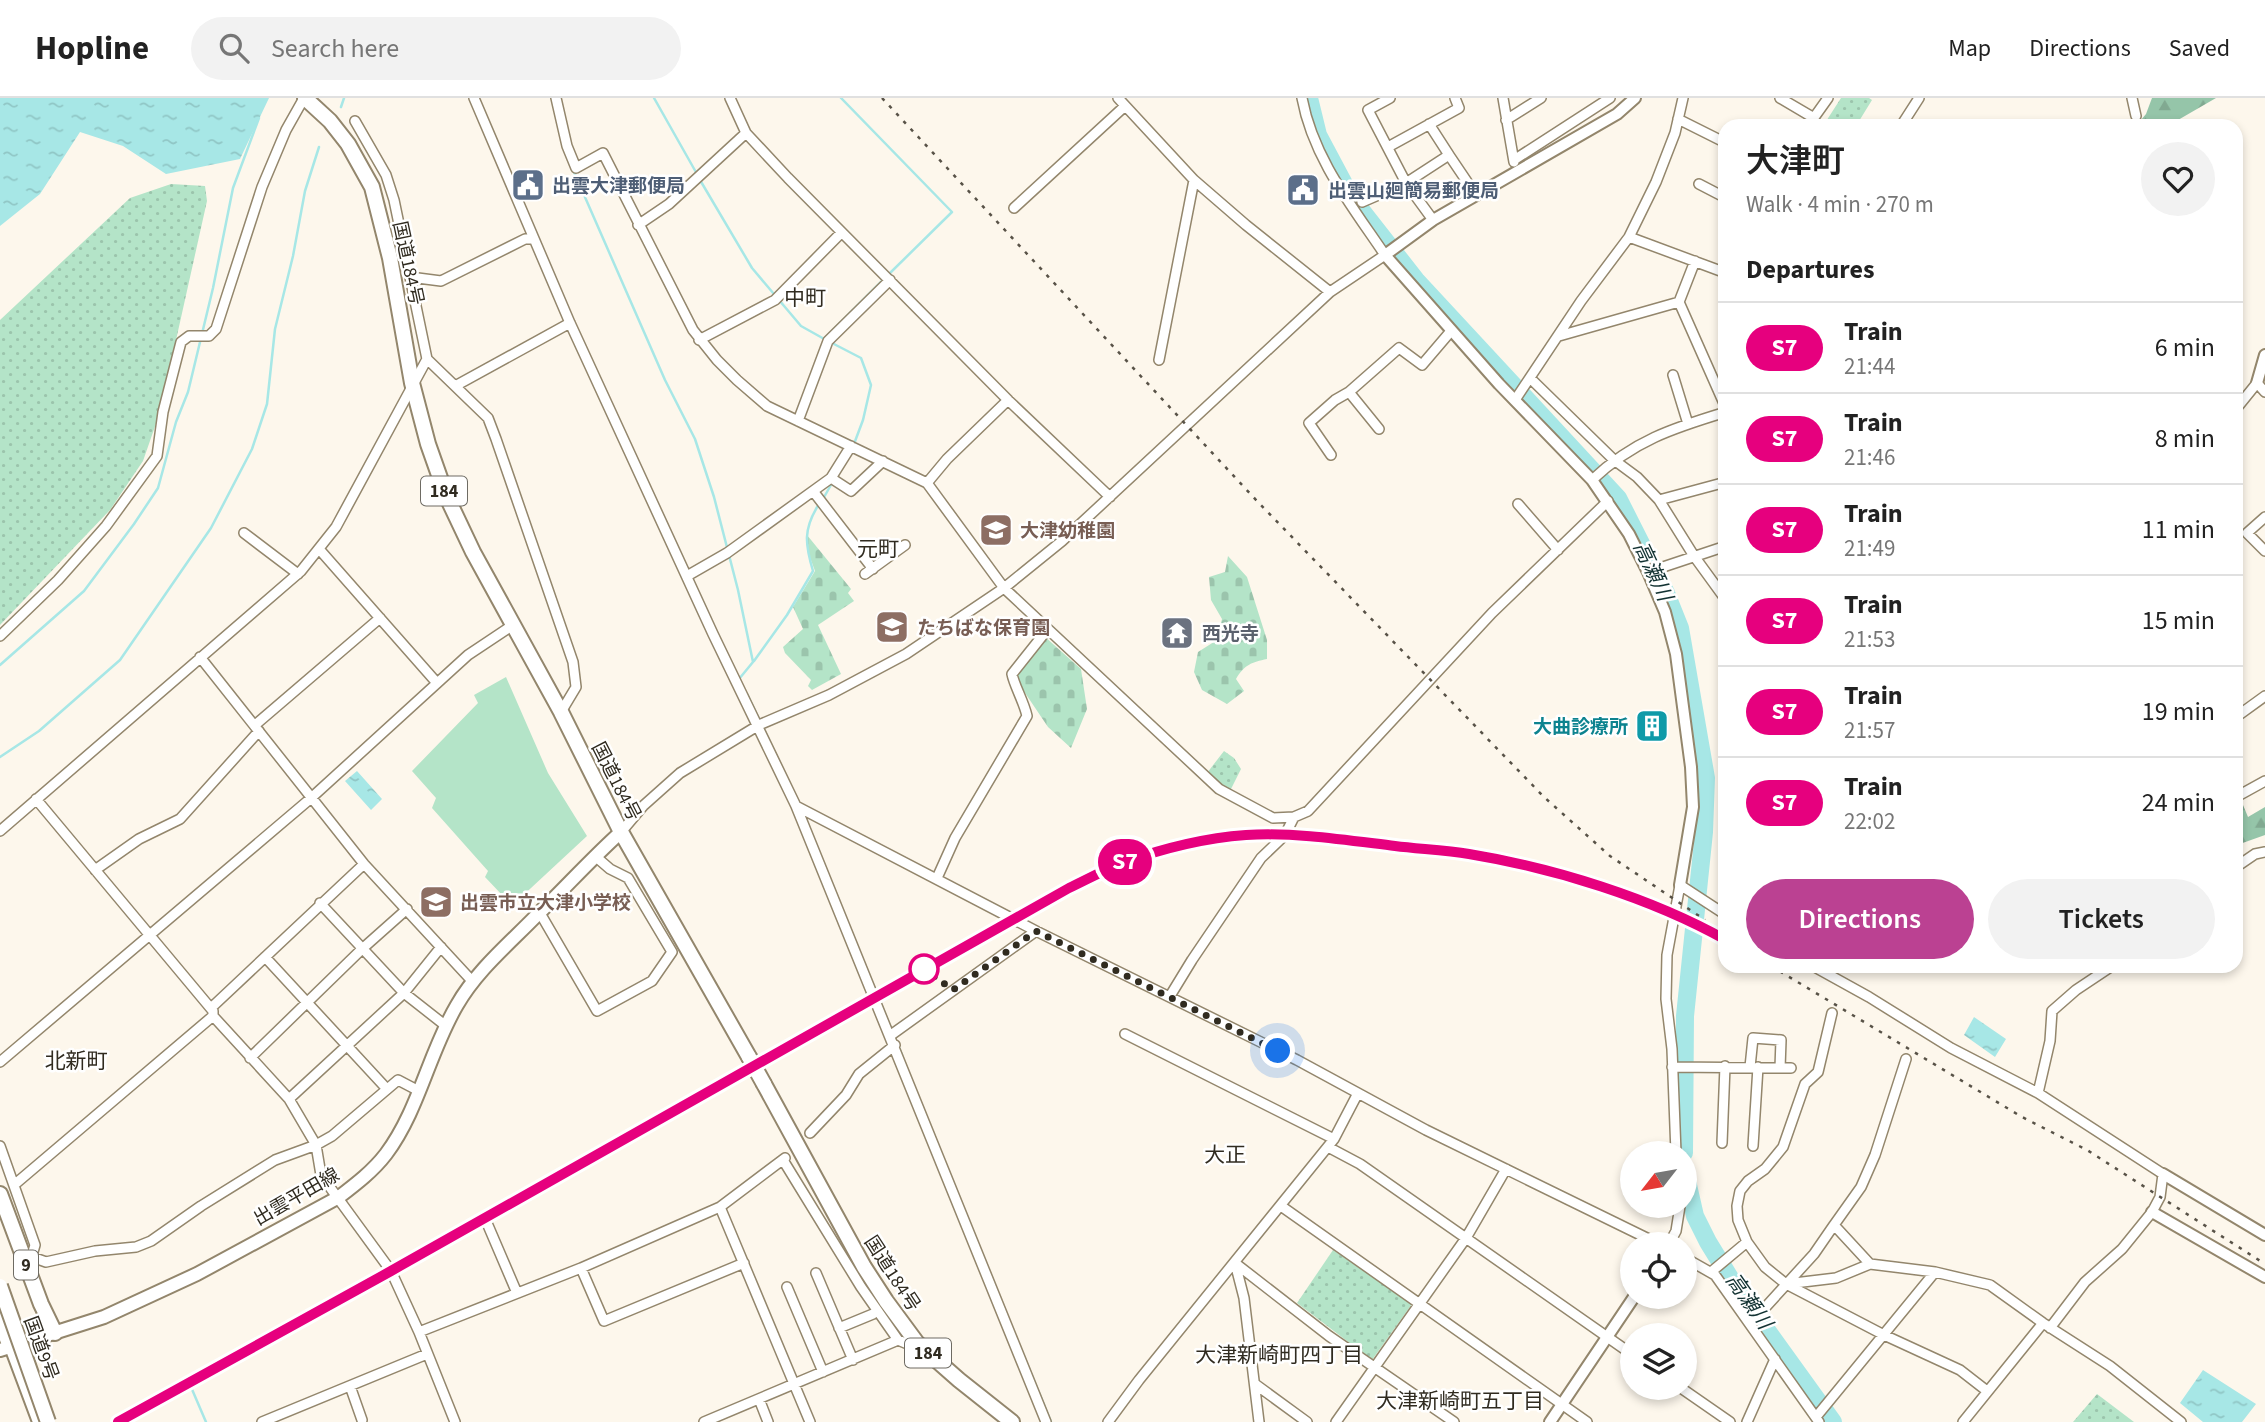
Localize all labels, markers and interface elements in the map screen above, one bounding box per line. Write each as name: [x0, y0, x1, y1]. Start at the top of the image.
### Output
search box: [191, 17, 681, 80]
text: Hopline: [35, 25, 149, 72]
icon: search: [215, 29, 253, 67]
text: Search here: [271, 30, 399, 67]
text: Map: [1948, 31, 1991, 66]
text: Directions: [2029, 31, 2131, 66]
text: Saved: [2169, 31, 2230, 66]
text: 大津町: [1746, 138, 1845, 185]
button: heart: [2141, 142, 2215, 216]
public building icon: 出雲大津郵便局: [509, 166, 547, 204]
public building icon: 出雲山廻簡易郵便局: [1284, 171, 1322, 209]
place label: 出雲大津郵便局: [552, 173, 685, 200]
place label: 出雲山廻簡易郵便局: [1328, 178, 1499, 205]
text: Walk · 4 min · 270 m: [1746, 188, 1934, 221]
street label: 国道184号: [385, 219, 430, 308]
text: Departures: [1746, 251, 1874, 288]
district label: 中町: [784, 283, 826, 313]
text: Train: [1844, 313, 1903, 350]
text: 6 min: [2155, 329, 2215, 366]
text: S7: [1771, 330, 1798, 365]
text: 21:44: [1844, 350, 1895, 383]
text: Train: [1844, 404, 1903, 441]
text: 8 min: [2155, 420, 2215, 457]
text: S7: [1771, 421, 1798, 456]
text: 21:46: [1844, 441, 1895, 474]
road number: 184: [421, 477, 467, 506]
text: Train: [1844, 495, 1903, 532]
school or university icon: 大津幼稚園: [977, 511, 1015, 549]
text: 11 min: [2142, 511, 2215, 548]
text: S7: [1771, 512, 1798, 547]
place label: 大津幼稚園: [1020, 518, 1115, 545]
text: 21:49: [1844, 532, 1895, 565]
district label: 元町: [857, 534, 899, 564]
water label: 高瀬川: [1626, 536, 1681, 608]
text: Train: [1844, 586, 1903, 623]
text: 15 min: [2142, 602, 2215, 639]
text: S7: [1771, 603, 1798, 638]
school or university icon: たちばな保育園: [873, 608, 911, 646]
temple icon: 西光寺: [1158, 614, 1196, 652]
place label: たちばな保育園: [917, 615, 1050, 642]
place label: 西光寺: [1202, 621, 1259, 648]
text: 21:53: [1844, 623, 1895, 656]
text: Train: [1844, 677, 1903, 714]
text: 19 min: [2142, 693, 2215, 730]
text: S7: [1771, 694, 1798, 729]
building icon: 大曲診療所: [1633, 707, 1671, 745]
place label: 大曲診療所: [1533, 714, 1628, 741]
text: 21:57: [1844, 714, 1895, 747]
street label: 国道184号: [584, 738, 647, 826]
text: Train: [1844, 768, 1903, 805]
text: 24 min: [2142, 784, 2215, 821]
text: S7: [1771, 785, 1798, 820]
text: 22:02: [1844, 805, 1895, 838]
line badge: S7: [1094, 839, 1156, 885]
text: S7: [1112, 844, 1138, 879]
button: Directions: [1746, 879, 1974, 959]
button: Tickets: [1988, 879, 2215, 959]
school or university icon: 出雲市立大津小学校: [417, 883, 455, 921]
place label: 出雲市立大津小学校: [460, 890, 631, 917]
unlabelled marker: [909, 954, 939, 984]
your location: [1260, 1033, 1295, 1068]
district label: 北新町: [45, 1046, 108, 1076]
district label: 大正: [1204, 1140, 1246, 1170]
north arrow: [1620, 1141, 1698, 1218]
map controls: [1620, 1141, 1697, 1400]
street label: 出雲平田線: [249, 1162, 345, 1233]
street label: 国道184号: [857, 1231, 926, 1317]
button: locate: [1620, 1232, 1697, 1309]
road number: 9: [14, 1250, 38, 1280]
water label: 高瀬川: [1719, 1267, 1781, 1337]
street label: 国道9号: [17, 1313, 65, 1384]
button: layers: [1620, 1323, 1697, 1400]
road number: 184: [905, 1338, 951, 1368]
district label: 大津新崎町四丁目: [1195, 1340, 1363, 1370]
district label: 大津新崎町五丁目: [1376, 1386, 1544, 1416]

